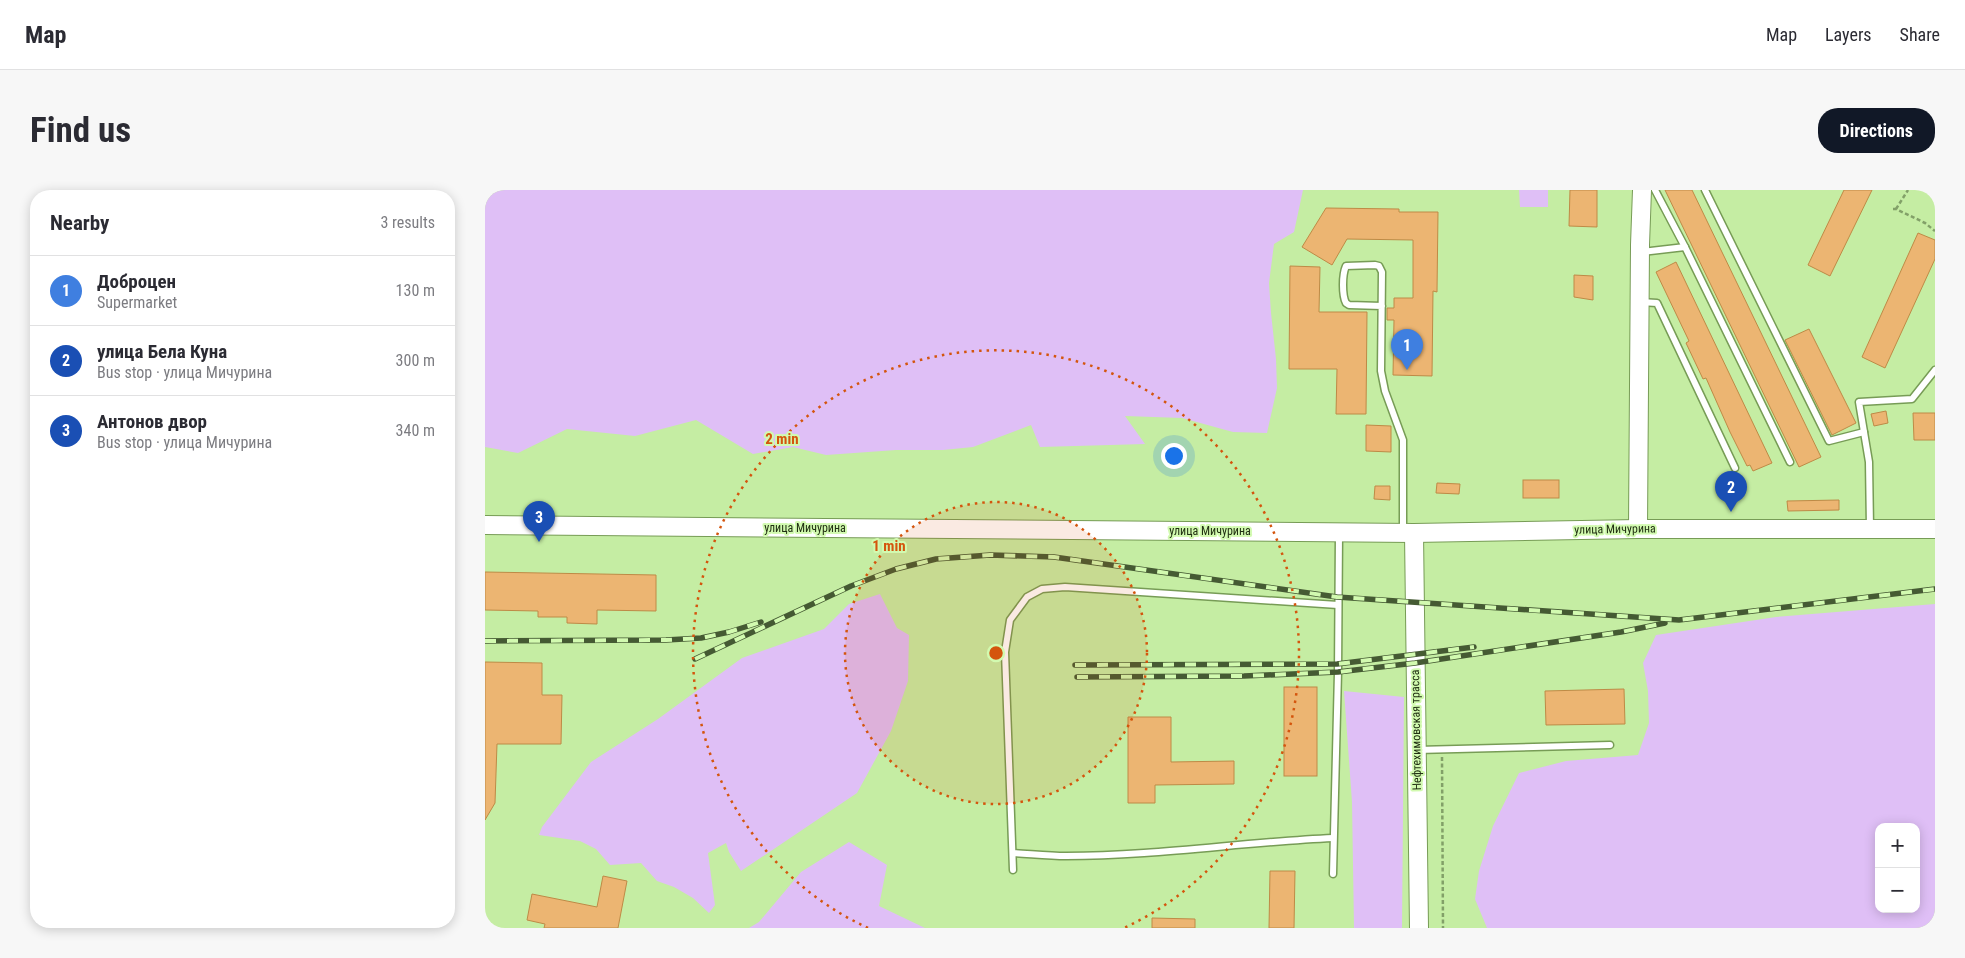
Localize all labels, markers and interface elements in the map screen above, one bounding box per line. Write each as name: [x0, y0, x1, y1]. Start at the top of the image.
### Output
text: Map: [25, 21, 66, 49]
text: Map: [1766, 24, 1797, 45]
text: Layers: [1825, 24, 1872, 45]
text: Share: [1900, 24, 1940, 45]
button: Directions: [1818, 108, 1935, 153]
text: Find us: [30, 110, 131, 151]
text: Nearby: [50, 211, 109, 235]
text: 3 results: [380, 213, 435, 232]
text: Доброцен: [97, 270, 176, 293]
text: 1: [62, 281, 70, 300]
text: 130 m: [396, 281, 435, 300]
text: Supermarket: [97, 293, 177, 312]
pin: 1: [1391, 329, 1423, 370]
text: улица Бела Куна: [97, 340, 227, 363]
text: 2: [62, 351, 70, 370]
text: 300 m: [396, 351, 435, 370]
text: Bus stop · улица Мичурина: [97, 363, 272, 382]
text: Антонов двор: [97, 410, 207, 433]
text: 3: [62, 421, 70, 440]
text: 340 m: [396, 421, 435, 440]
text: 2 min: [765, 430, 799, 448]
text: Bus stop · улица Мичурина: [97, 433, 272, 452]
your location: [1161, 443, 1187, 469]
pin: 2: [1715, 471, 1747, 512]
pin: 3: [523, 501, 555, 542]
street label: улица Мичурина: [764, 521, 846, 535]
street label: улица Мичурина: [1574, 521, 1656, 537]
street label: улица Мичурина: [1169, 524, 1251, 538]
text: 1 min: [872, 537, 906, 555]
centre of rings: [987, 644, 1005, 662]
street label: Нефтехимовская трасса: [1408, 669, 1424, 791]
map controls: [1875, 823, 1920, 913]
button: +: [1875, 823, 1920, 868]
button: −: [1875, 868, 1920, 913]

